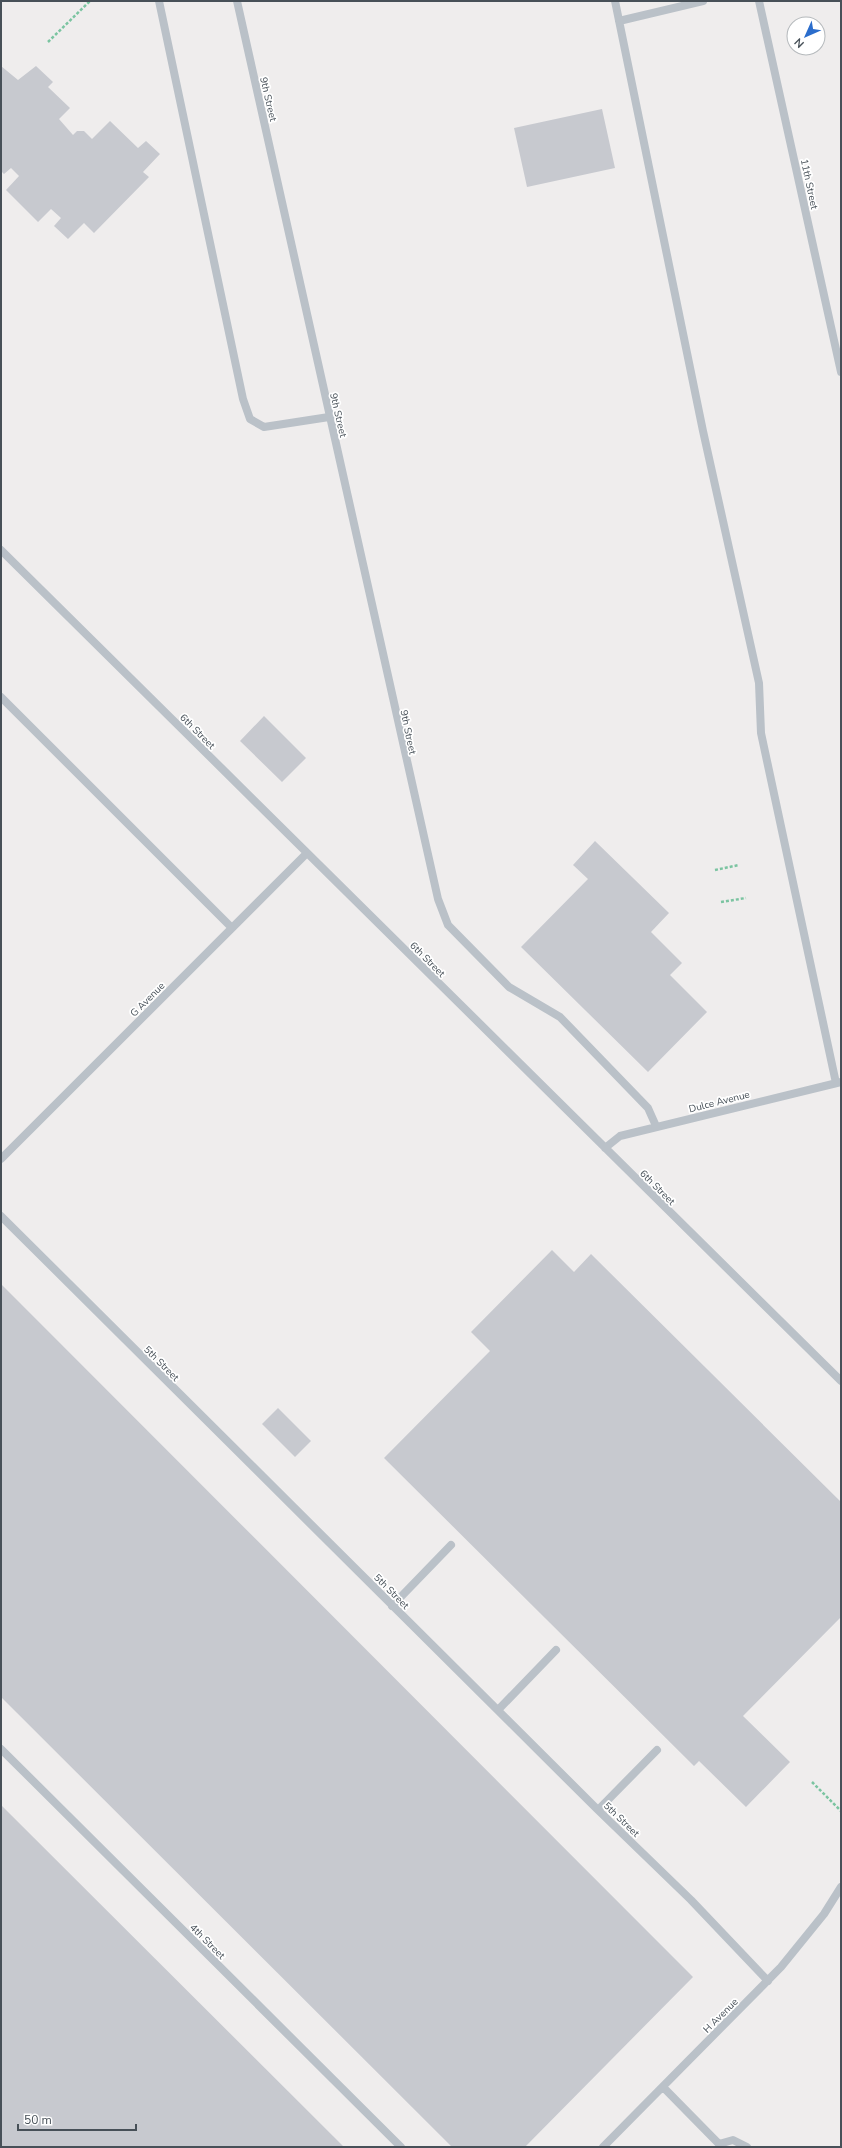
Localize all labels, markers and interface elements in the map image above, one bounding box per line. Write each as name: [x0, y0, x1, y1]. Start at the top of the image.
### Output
north arrow: [786, 16, 826, 56]
text: N: [791, 35, 807, 51]
street label: 9th Street: [256, 76, 280, 123]
street label: 11th Street: [797, 158, 821, 211]
street label: 9th Street: [326, 392, 350, 439]
street label: 9th Street: [396, 709, 420, 756]
street label: 6th Street: [176, 711, 219, 753]
street label: 6th Street: [406, 939, 449, 981]
street label: G Avenue: [127, 979, 168, 1020]
street label: Dulce Avenue: [687, 1088, 751, 1116]
street label: 6th Street: [636, 1167, 679, 1209]
street label: 5th Street: [140, 1343, 183, 1385]
street label: 5th Street: [370, 1571, 413, 1613]
street label: 5th Street: [600, 1799, 643, 1841]
street label: 4th Street: [186, 1921, 229, 1963]
street label: H Avenue: [700, 1995, 741, 2036]
scale bar: [18, 2106, 136, 2132]
text: 50 m: [24, 2112, 52, 2128]

